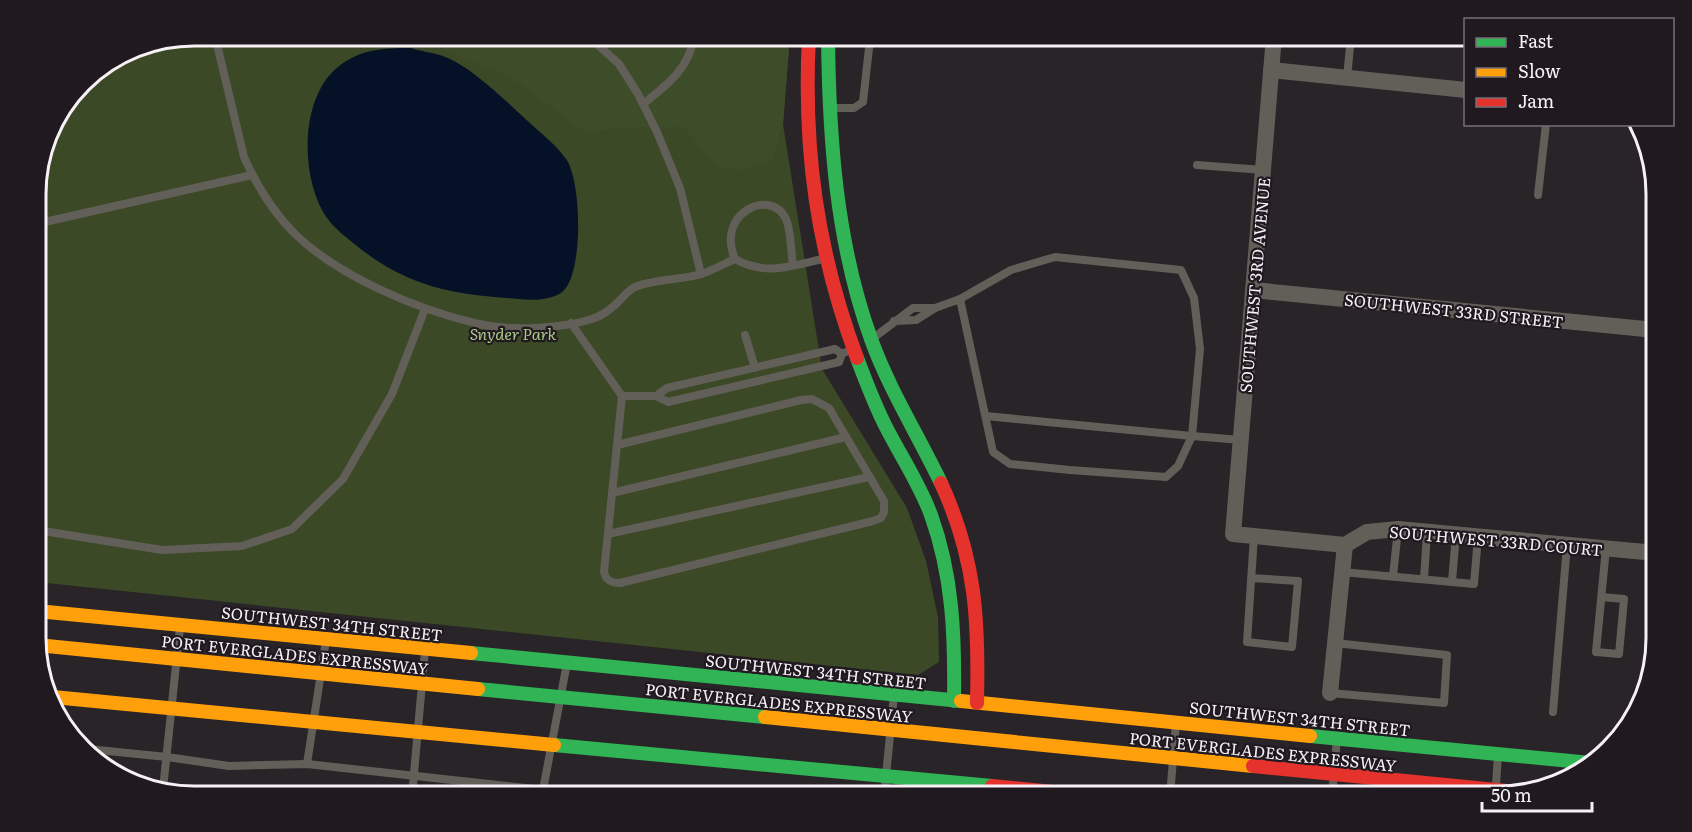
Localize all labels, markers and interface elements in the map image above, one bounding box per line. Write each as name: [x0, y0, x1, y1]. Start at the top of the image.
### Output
legend: [1464, 18, 1674, 126]
text: Fast: [1518, 27, 1554, 54]
text: Slow: [1518, 57, 1561, 84]
text: Jam: [1518, 87, 1554, 114]
street label: SOUTHWEST 3RD AVENUE: [1233, 176, 1275, 394]
street label: SOUTHWEST 33RD STREET: [1343, 287, 1565, 333]
park label: Snyder Park: [470, 321, 557, 345]
street label: SOUTHWEST 33RD COURT: [1388, 519, 1604, 561]
street label: SOUTHWEST 34TH STREET: [220, 599, 444, 647]
street label: PORT EVERGLADES EXPRESSWAY: [160, 628, 430, 680]
street label: SOUTHWEST 34TH STREET: [704, 647, 928, 695]
street label: PORT EVERGLADES EXPRESSWAY: [644, 676, 914, 728]
street label: SOUTHWEST 34TH STREET: [1188, 694, 1412, 742]
street label: PORT EVERGLADES EXPRESSWAY: [1128, 725, 1398, 777]
scale bar: [1482, 775, 1592, 813]
text: 50 m: [1491, 781, 1532, 808]

